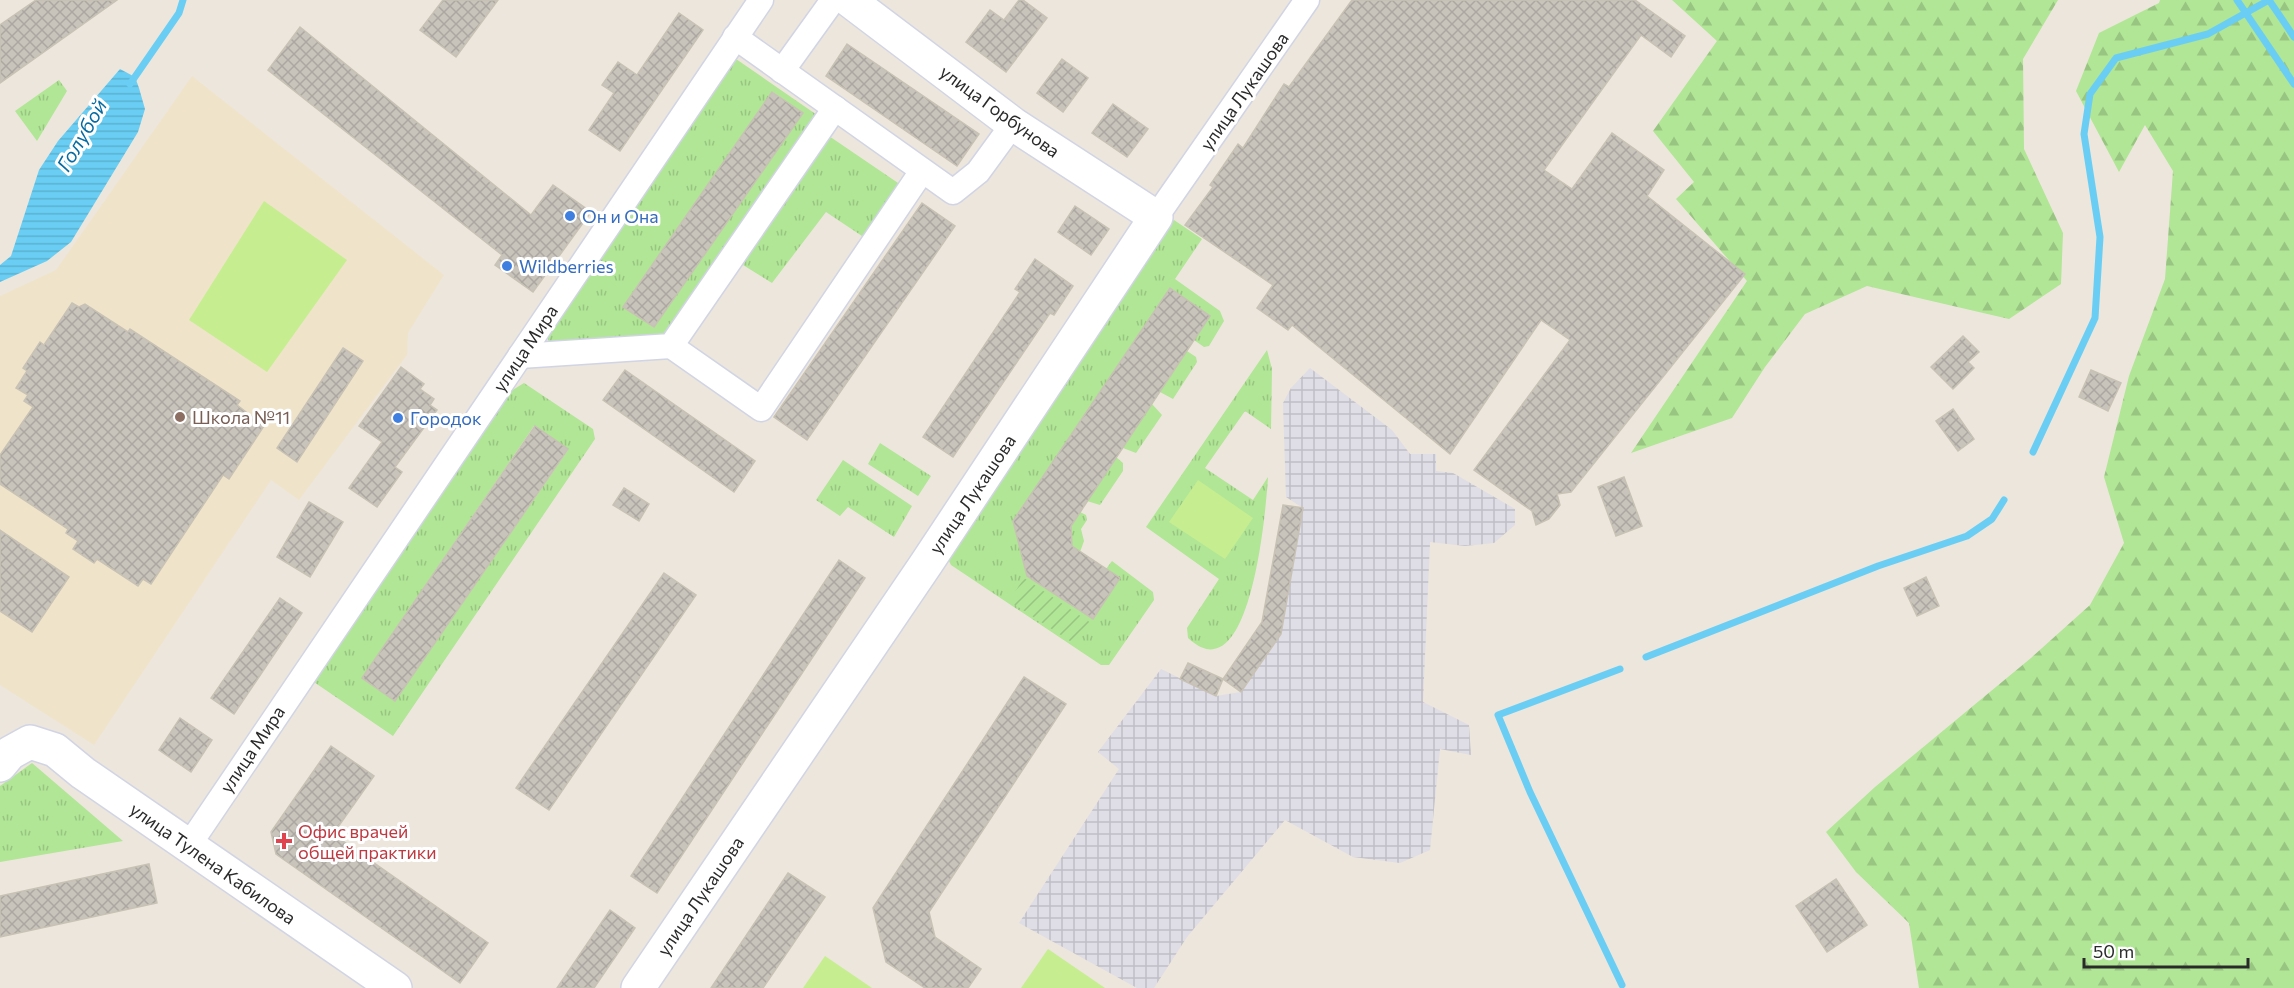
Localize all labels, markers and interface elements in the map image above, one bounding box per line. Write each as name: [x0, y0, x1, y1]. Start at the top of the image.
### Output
street label: улица Лукашова: [1195, 28, 1293, 154]
street label: улица Горбунова: [936, 60, 1064, 162]
water label: Голубой: [51, 94, 111, 175]
place label: Он и Она: [582, 205, 658, 227]
marker: Он и Она: [563, 209, 577, 223]
place label: Wildberries: [519, 255, 614, 277]
marker: Wildberries: [500, 259, 514, 273]
street label: улица Мира: [488, 300, 562, 396]
place label: Школа №11: [192, 406, 290, 428]
place label: Городок: [410, 407, 482, 429]
marker: Школа №11: [173, 410, 187, 424]
marker: Городок: [391, 411, 405, 425]
street label: улица Лукашова: [924, 430, 1020, 558]
street label: улица Мира: [215, 701, 289, 797]
street label: улица Тулена Кабилова: [126, 797, 300, 929]
place label: Офис врачей общей практики: [298, 820, 437, 863]
marker: Офис врачей общей практики: [275, 832, 293, 850]
street label: улица Лукашова: [652, 832, 748, 960]
scale bar: [2084, 931, 2248, 969]
text: 50 m: [2093, 940, 2134, 962]

